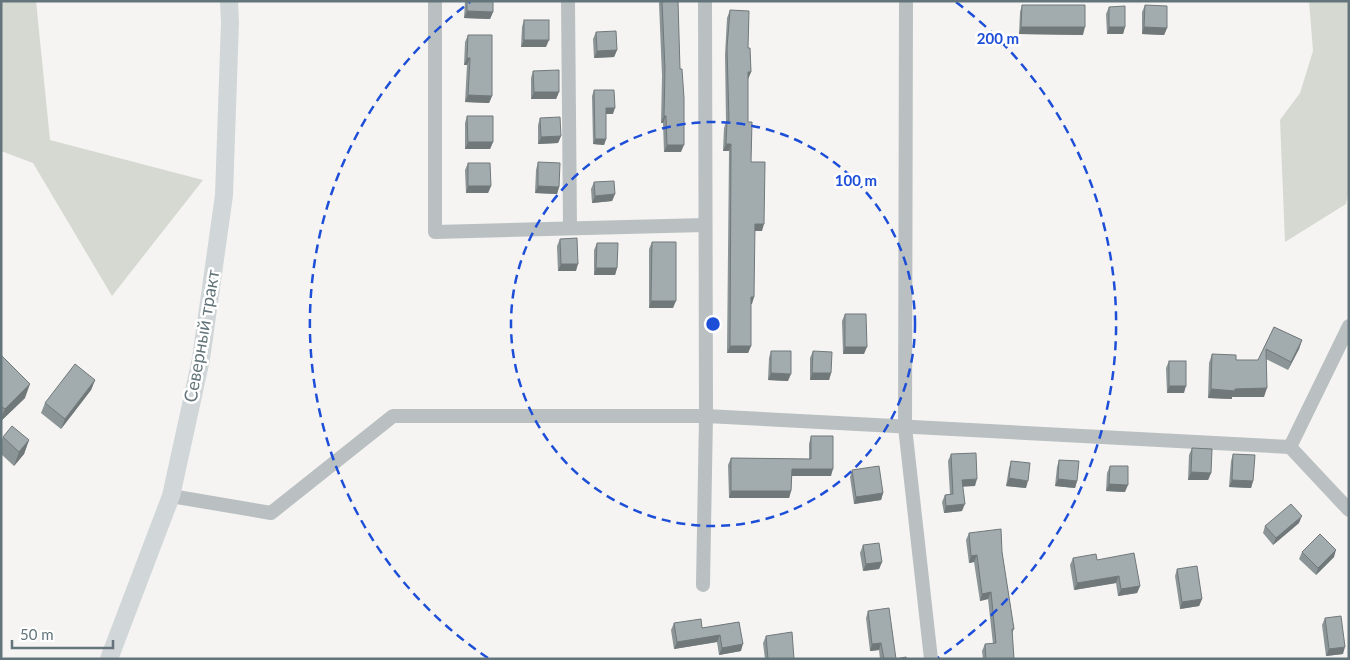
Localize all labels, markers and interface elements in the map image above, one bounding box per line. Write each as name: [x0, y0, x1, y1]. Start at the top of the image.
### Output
text: 200 m: [977, 29, 1019, 47]
text: 100 m: [835, 171, 877, 189]
street label: Северный тракт: [179, 268, 224, 404]
centre of rings: [704, 315, 722, 333]
scale bar: [12, 618, 114, 650]
text: 50 m: [20, 625, 54, 643]

